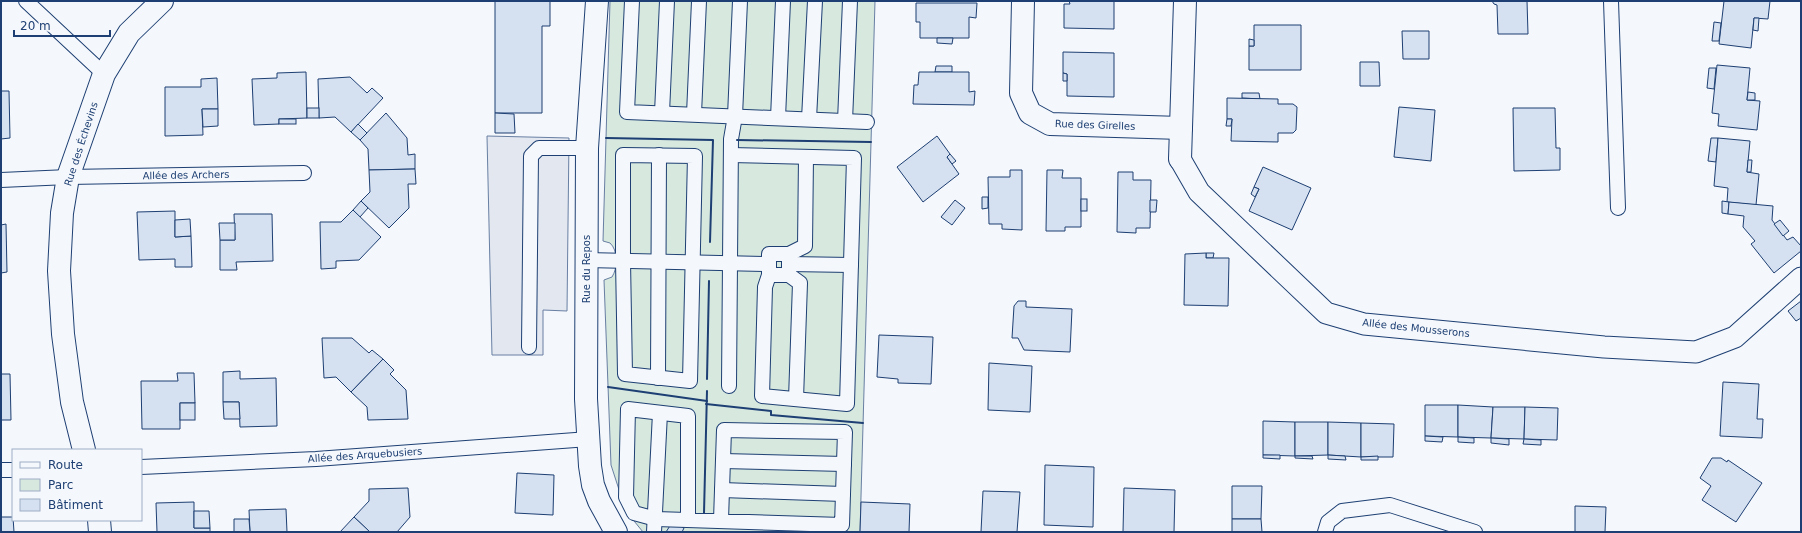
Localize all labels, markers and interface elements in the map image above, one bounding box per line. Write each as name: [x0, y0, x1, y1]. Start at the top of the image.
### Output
scale bar: [14, 12, 110, 38]
text: 20 m: [20, 19, 51, 33]
street label: Rue des Échevins: [61, 100, 100, 187]
street label: Rue des Girelles: [1055, 118, 1135, 132]
street label: Allée des Archers: [143, 169, 229, 181]
street label: Rue du Repos: [581, 235, 592, 303]
street label: Allée des Mousserons: [1362, 317, 1470, 339]
street label: Allée des Arquebusiers: [307, 446, 423, 464]
legend: [12, 449, 142, 521]
text: Route: [48, 458, 83, 472]
text: Parc: [48, 478, 73, 492]
text: Bâtiment: [48, 498, 103, 512]

